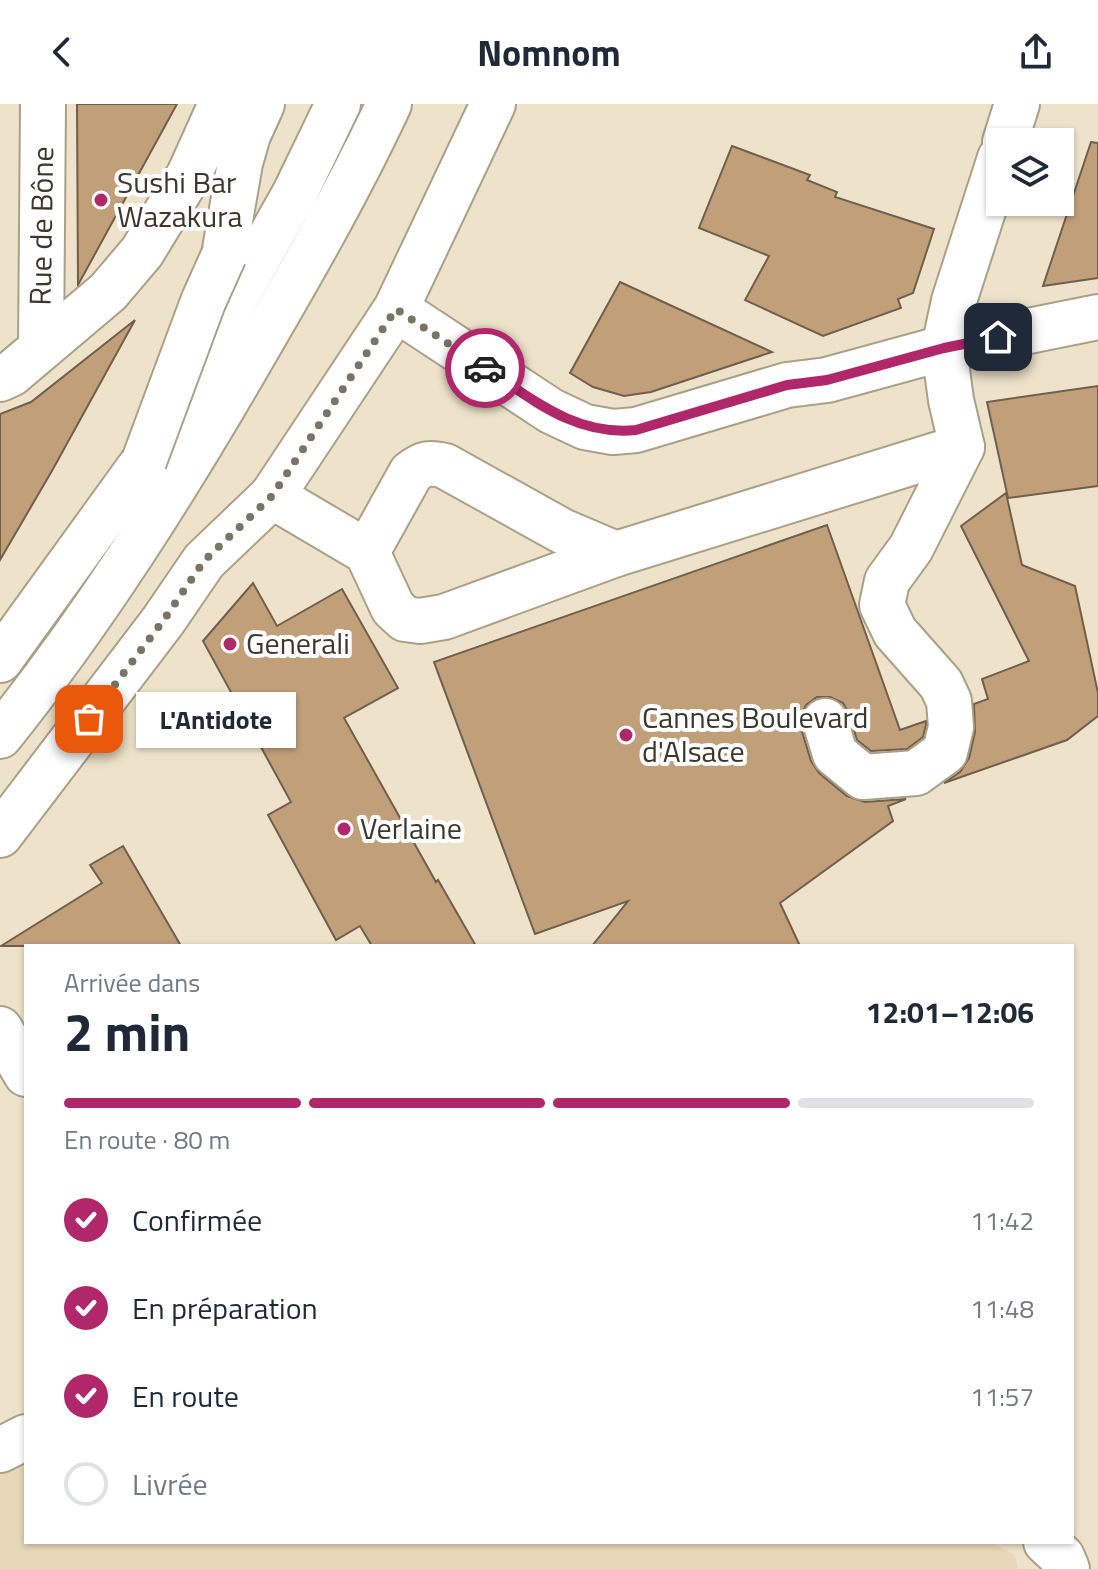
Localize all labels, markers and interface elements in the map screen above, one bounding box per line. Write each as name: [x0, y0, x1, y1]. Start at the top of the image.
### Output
text: Nomnom: [477, 25, 621, 80]
icon: back: [40, 30, 84, 74]
icon: share: [1014, 30, 1058, 74]
map controls: [986, 128, 1074, 216]
button: layers: [986, 128, 1074, 216]
street label: Rue de Bône: [17, 146, 65, 306]
place label: Sushi Bar Wazakura: [117, 159, 243, 239]
marker: Sushi Bar Wazakura: [92, 191, 110, 209]
pin: [964, 303, 1032, 371]
icon: home: [976, 315, 1020, 359]
courier: [445, 328, 525, 408]
icon: car: [463, 346, 507, 390]
place label: Generali: [246, 620, 350, 666]
marker: Generali: [221, 635, 239, 653]
pin: [55, 685, 123, 753]
callout: L'Antidote: [137, 691, 297, 747]
place label: Cannes Boulevard d'Alsace: [642, 694, 868, 774]
icon: bag: [67, 697, 111, 741]
text: L'Antidote: [160, 700, 272, 739]
marker: Cannes Boulevard d'Alsace: [617, 726, 635, 744]
place label: Verlaine: [360, 805, 462, 851]
marker: Verlaine: [335, 820, 353, 838]
text: Arrivée dans: [64, 963, 200, 1002]
text: 12:01–12:06: [866, 989, 1034, 1035]
text: 2 min: [64, 992, 190, 1071]
text: En route · 80 m: [64, 1120, 230, 1159]
text: Confirmée: [132, 1197, 262, 1243]
icon: check: [64, 1198, 108, 1242]
text: 11:42: [970, 1201, 1034, 1240]
text: En préparation: [132, 1285, 318, 1331]
icon: check: [64, 1286, 108, 1330]
text: 11:48: [970, 1289, 1034, 1328]
text: En route: [132, 1373, 239, 1419]
icon: check: [64, 1374, 108, 1418]
text: 11:57: [970, 1377, 1034, 1416]
text: Livrée: [132, 1461, 208, 1507]

